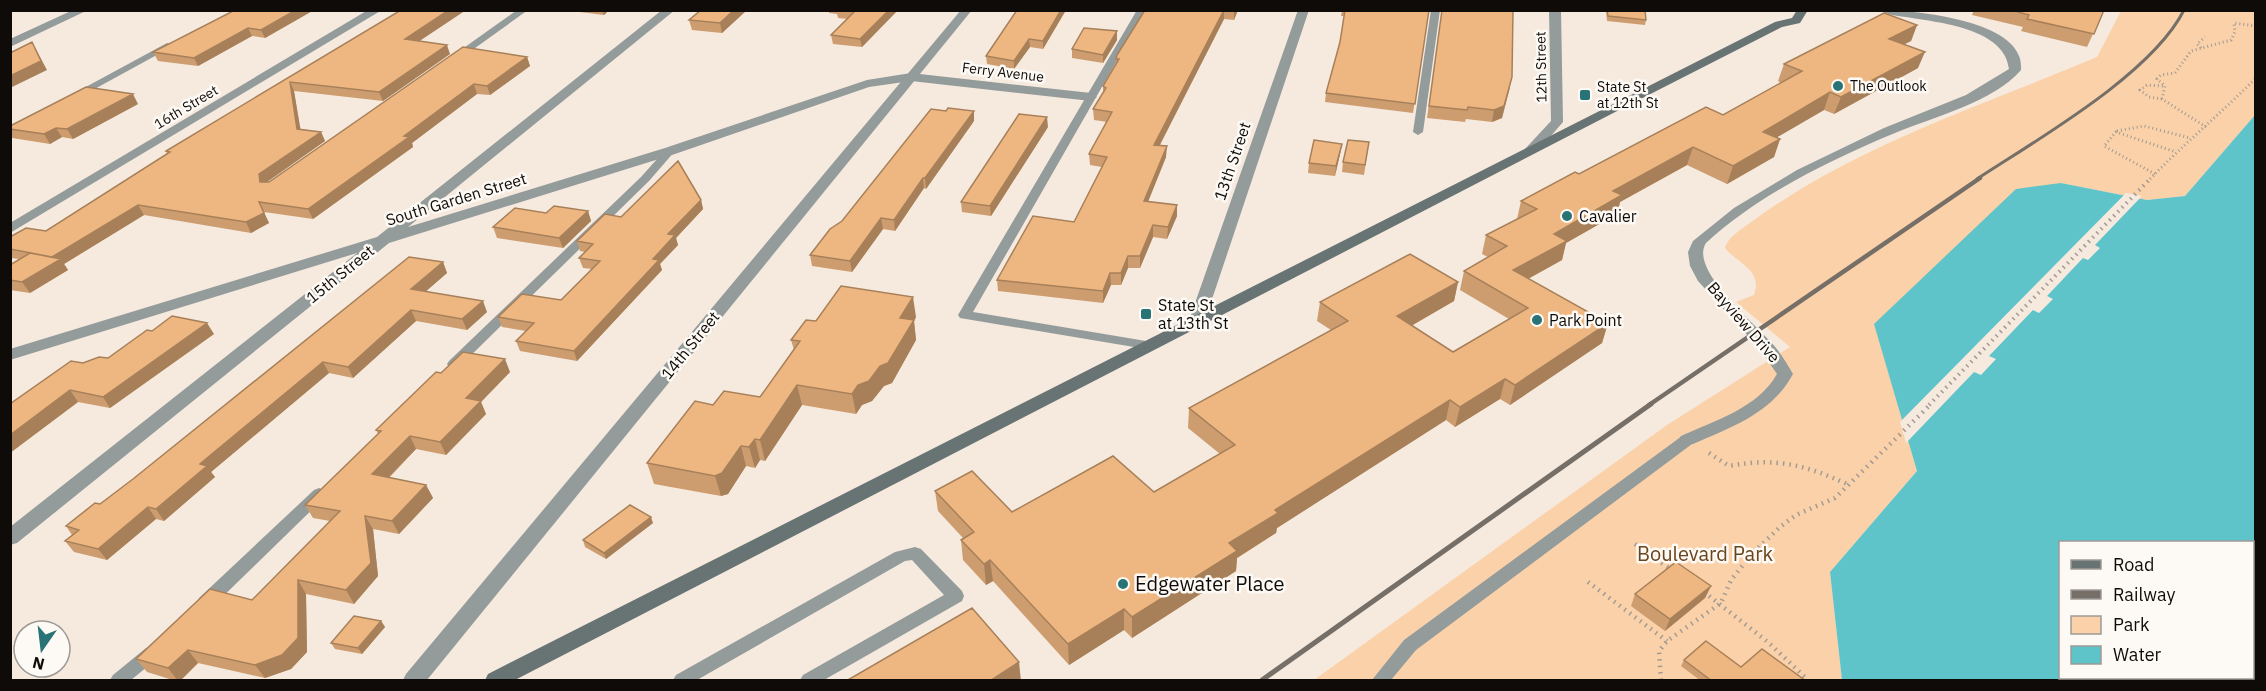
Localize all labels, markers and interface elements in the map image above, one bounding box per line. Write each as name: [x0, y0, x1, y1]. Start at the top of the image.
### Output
street label: 12th Street: [1531, 31, 1551, 103]
street label: Ferry Avenue: [961, 58, 1045, 86]
place label: The Outlook: [1850, 77, 1927, 95]
place label: State St at 12th St: [1597, 78, 1659, 112]
marker: The Outlook: [1831, 79, 1845, 93]
street label: 16th Street: [151, 81, 221, 133]
marker: State St at 12th St: [1578, 88, 1592, 102]
street label: 13th Street: [1209, 119, 1255, 203]
street label: South Garden Street: [383, 168, 529, 230]
place label: Cavalier: [1579, 206, 1637, 226]
marker: Cavalier: [1560, 209, 1574, 223]
street label: 15th Street: [302, 241, 378, 307]
street label: Bayview Drive: [1703, 277, 1785, 367]
place label: State St at 13th St: [1158, 295, 1229, 333]
street label: 14th Street: [657, 307, 723, 383]
marker: State St at 13th St: [1139, 307, 1153, 321]
place label: Park Point: [1549, 310, 1622, 330]
marker: Park Point: [1530, 313, 1544, 327]
park label: Boulevard Park: [1637, 540, 1774, 567]
legend: [2059, 541, 2254, 679]
text: Road: [2113, 553, 2154, 576]
place label: Edgewater Place: [1135, 570, 1284, 597]
marker: Edgewater Place: [1116, 577, 1130, 591]
text: Railway: [2113, 583, 2175, 606]
text: Park: [2113, 613, 2150, 636]
north arrow: [12, 619, 72, 679]
text: Water: [2113, 643, 2162, 666]
text: N: [30, 652, 46, 675]

